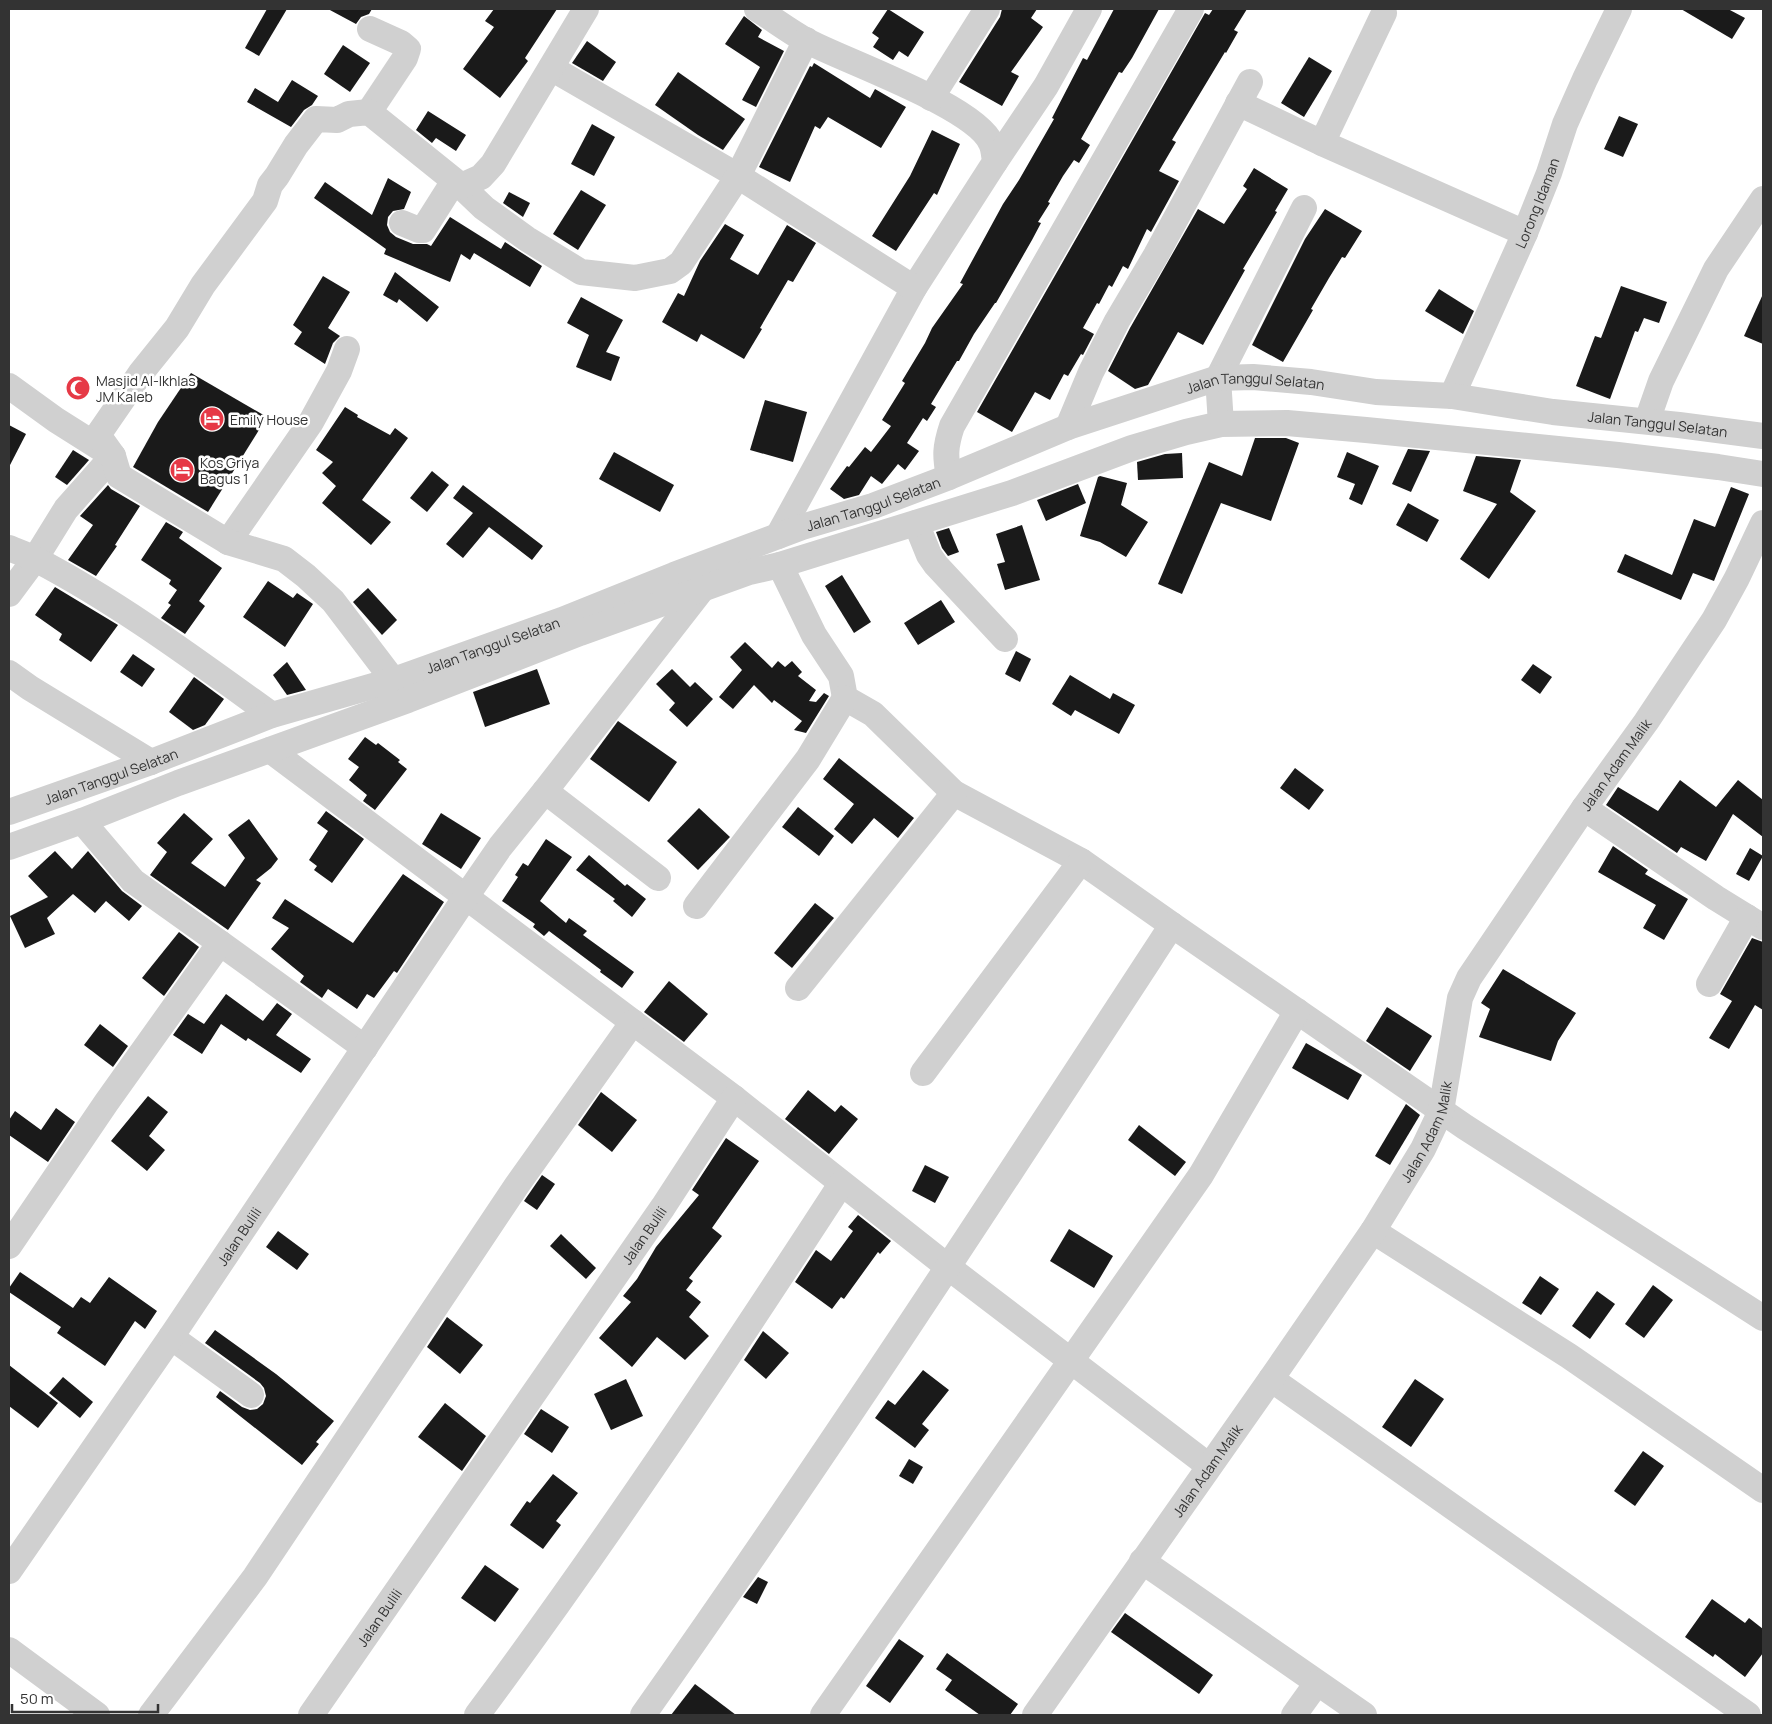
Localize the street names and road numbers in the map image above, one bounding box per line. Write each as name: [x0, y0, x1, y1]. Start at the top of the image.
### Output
street label: Lorong Idaman: [1510, 155, 1563, 251]
street label: Jalan Tanggul Selatan: [1183, 368, 1326, 397]
street label: Jalan Tanggul Selatan: [1587, 406, 1729, 441]
street label: Jalan Tanggul Selatan: [804, 472, 943, 535]
street label: Jalan Tanggul Selatan: [423, 612, 562, 677]
street label: Jalan Adam Malik: [1576, 714, 1656, 814]
street label: Jalan Tanggul Selatan: [41, 743, 180, 808]
street label: Jalan Adam Malik: [1396, 1079, 1456, 1186]
street label: Jalan Bulili: [617, 1202, 670, 1268]
street label: Jalan Bulili: [212, 1203, 265, 1269]
street label: Jalan Adam Malik: [1168, 1419, 1247, 1520]
street label: Jalan Bulili: [352, 1584, 406, 1650]

